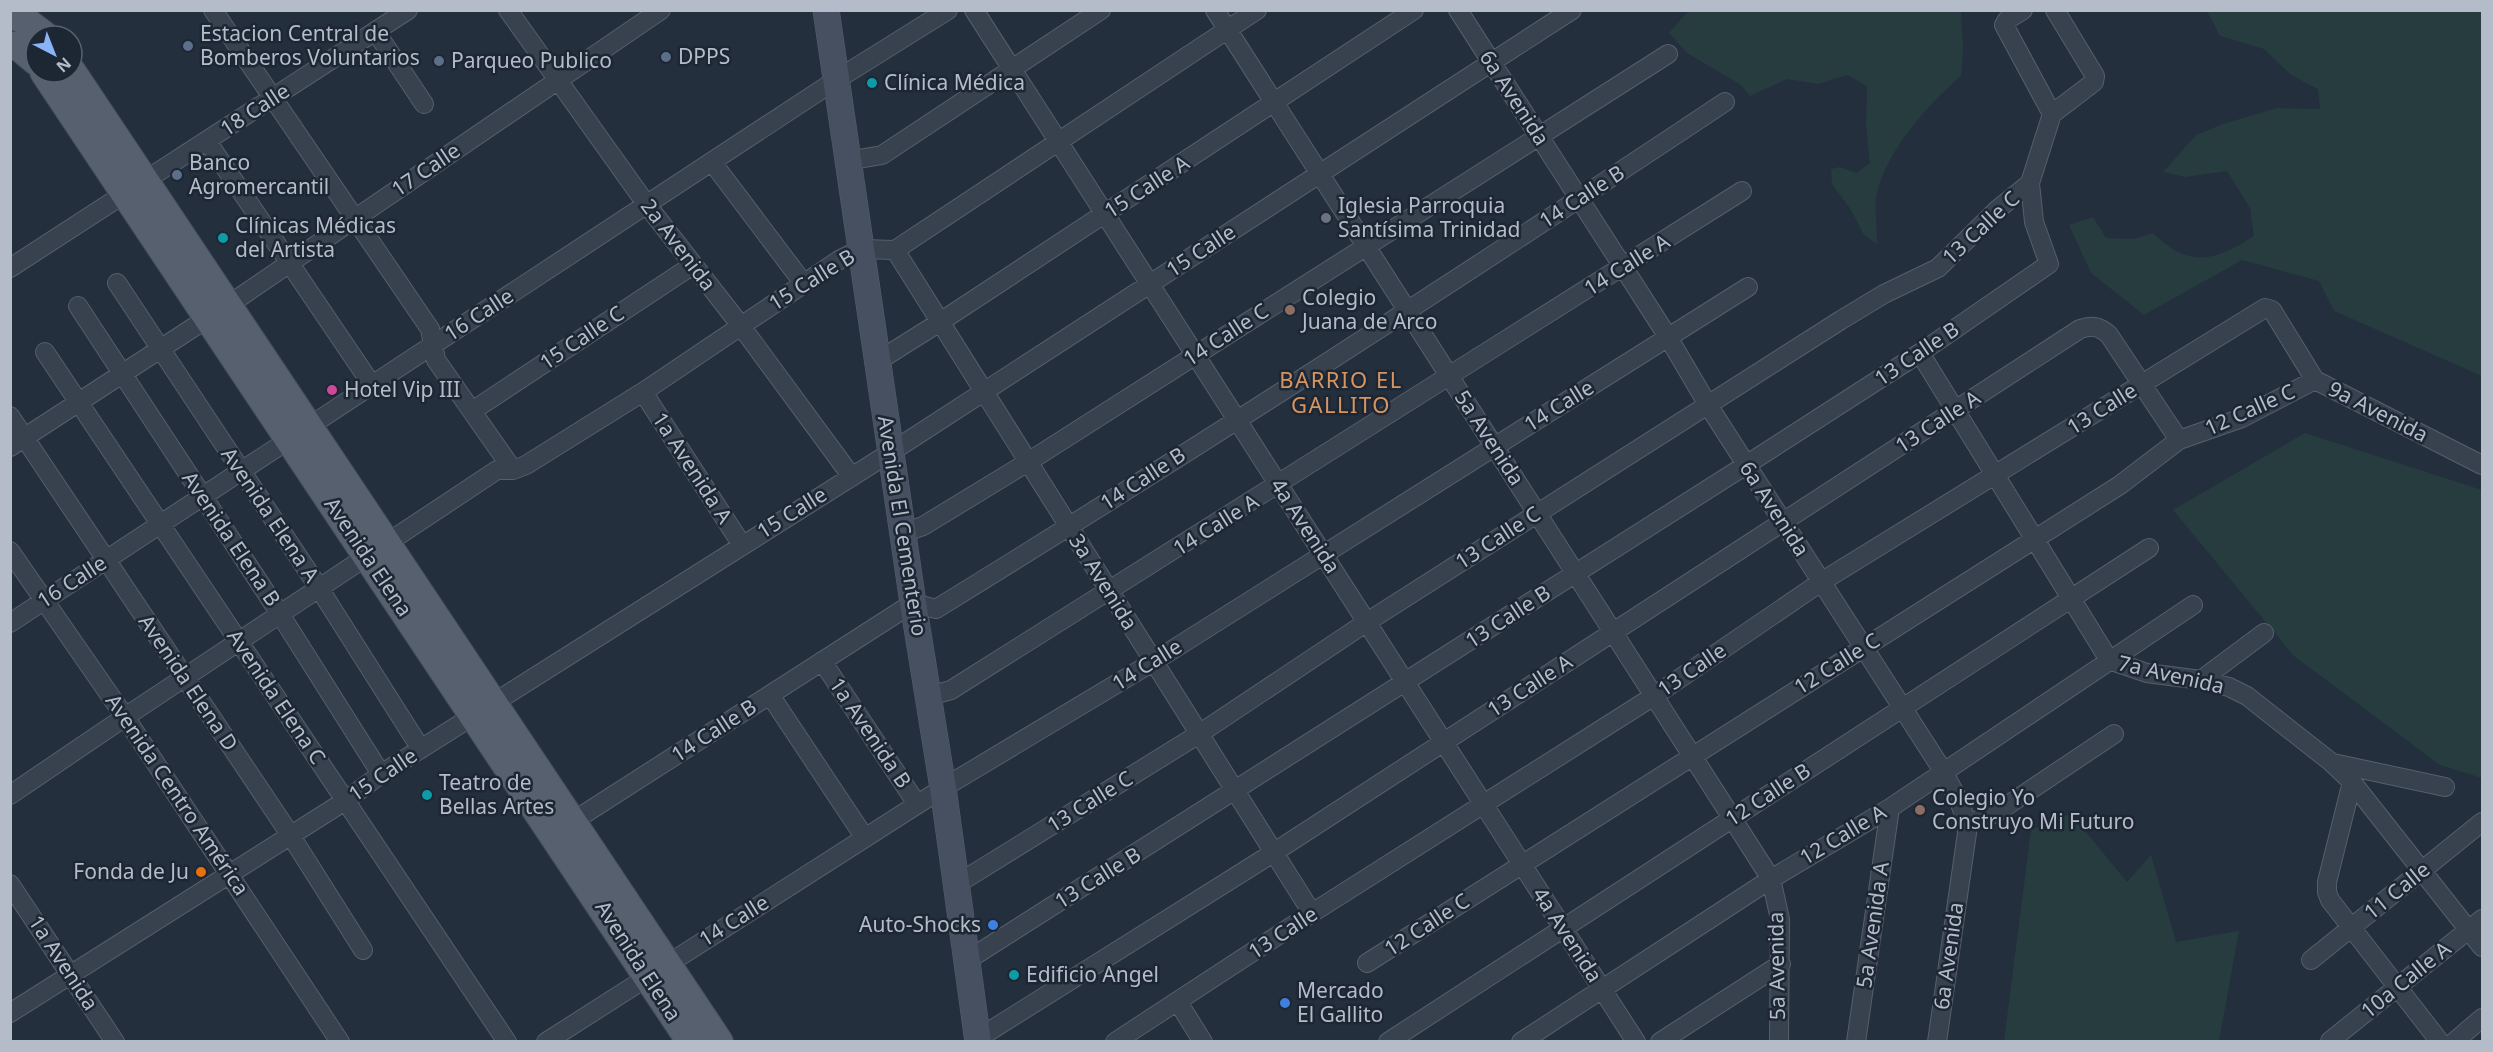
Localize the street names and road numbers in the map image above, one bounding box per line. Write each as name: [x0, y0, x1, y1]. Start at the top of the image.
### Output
street label: 6a Avenida: [1474, 44, 1556, 150]
street label: 18 Calle: [214, 76, 294, 142]
street label: 17 Calle: [386, 136, 465, 202]
street label: 15 Calle A: [1099, 148, 1195, 224]
street label: 14 Calle B: [1533, 158, 1629, 234]
street label: 13 Calle C: [1936, 184, 2025, 270]
street label: 2a Avenida: [635, 193, 723, 296]
street label: 15 Calle: [1160, 217, 1240, 283]
street label: 14 Calle A: [1578, 227, 1675, 301]
street label: 15 Calle B: [763, 242, 860, 317]
street label: 16 Calle: [438, 281, 518, 347]
street label: 14 Calle C: [1178, 296, 1273, 372]
street label: 15 Calle C: [534, 299, 629, 376]
street label: 13 Calle B: [1869, 315, 1964, 392]
street label: 14 Calle: [1518, 373, 1599, 437]
street label: 9a Avenida: [2324, 374, 2433, 448]
street label: 13 Calle: [2061, 376, 2142, 440]
street label: 12 Calle C: [2200, 377, 2299, 441]
street label: 13 Calle A: [1890, 383, 1986, 459]
street label: 5a Avenida: [1449, 384, 1531, 490]
street label: 1a Avenida A: [646, 407, 740, 529]
street label: Avenida El Cementerio: [872, 414, 934, 638]
street label: 14 Calle B: [1094, 440, 1190, 516]
street label: Avenida Elena A: [215, 442, 327, 588]
street label: 6a Avenida: [1734, 455, 1816, 561]
street label: Avenida Elena B: [176, 465, 287, 611]
street label: 4a Avenida: [1265, 472, 1347, 578]
street label: 15 Calle: [751, 480, 832, 544]
street label: 14 Calle A: [1167, 487, 1264, 561]
street label: Avenida Elena: [319, 491, 419, 622]
street label: 13 Calle C: [1450, 499, 1545, 575]
street label: 3a Avenida: [1063, 528, 1144, 635]
street label: 16 Calle: [31, 548, 111, 614]
street label: 13 Calle B: [1459, 578, 1555, 654]
street label: Avenida Elena D: [133, 609, 245, 756]
street label: Avenida Elena C: [221, 624, 332, 769]
street label: 12 Calle C: [1788, 626, 1885, 700]
street label: 14 Calle: [1106, 632, 1187, 696]
street label: 13 Calle: [1652, 636, 1731, 702]
street label: 13 Calle A: [1482, 647, 1578, 723]
street label: 7a Avenida: [2115, 648, 2227, 700]
street label: 1a Avenida B: [824, 672, 918, 793]
street label: Avenida Centro América: [100, 688, 256, 901]
street label: 14 Calle B: [665, 692, 761, 768]
street label: 15 Calle: [343, 741, 422, 807]
street label: 12 Calle B: [1719, 756, 1815, 832]
street label: 13 Calle C: [1041, 764, 1138, 838]
street label: 12 Calle A: [1794, 797, 1891, 871]
street label: 13 Calle B: [1049, 840, 1146, 915]
street label: 11 Calle: [2358, 855, 2435, 925]
street label: 5a Avenida A: [1849, 859, 1895, 990]
street label: 4a Avenida: [1527, 881, 1609, 987]
street label: 12 Calle C: [1379, 886, 1474, 962]
street label: 14 Calle: [693, 888, 774, 952]
street label: Avenida Elena: [589, 895, 688, 1026]
street label: 13 Calle: [1242, 899, 1322, 965]
street label: 6a Avenida: [1927, 900, 1969, 1011]
street label: 1a Avenida: [23, 909, 105, 1015]
street label: 5a Avenida: [1761, 912, 1791, 1020]
street label: 10a Calle A: [2355, 934, 2457, 1024]

